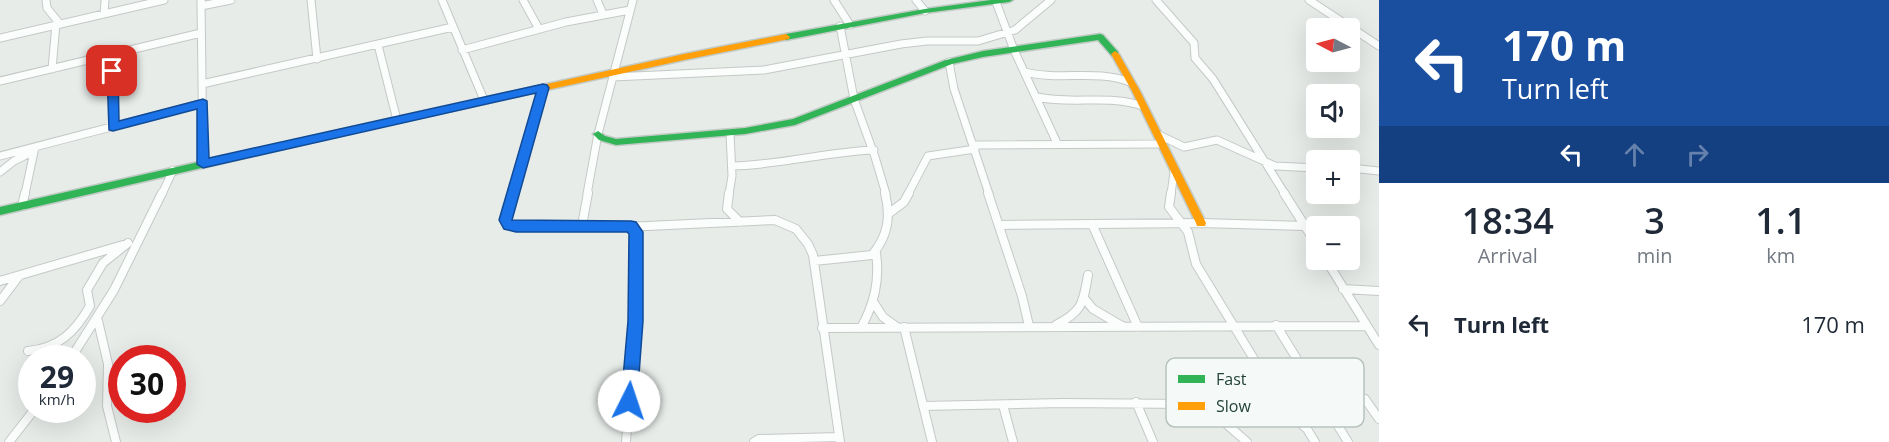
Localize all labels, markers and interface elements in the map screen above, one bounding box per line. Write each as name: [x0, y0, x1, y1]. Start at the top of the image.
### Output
text: 170 m: [1502, 16, 1626, 73]
north arrow: [1306, 18, 1360, 72]
map controls: [1306, 18, 1360, 270]
icon: left: [1403, 24, 1481, 102]
pin: [86, 45, 137, 96]
icon: arrive: [95, 54, 128, 87]
text: Turn left: [1502, 70, 1609, 107]
button: sound: [1306, 84, 1360, 138]
icon: left: [1555, 138, 1588, 171]
icon: ahead: [1618, 138, 1651, 171]
icon: right: [1681, 138, 1714, 171]
button: +: [1306, 150, 1360, 204]
text: 18:34: [1462, 196, 1554, 245]
text: 3: [1644, 196, 1665, 245]
text: 1.1: [1755, 196, 1806, 245]
button: −: [1306, 216, 1360, 270]
text: Arrival: [1478, 242, 1538, 269]
text: min: [1637, 242, 1672, 269]
text: km: [1766, 242, 1795, 269]
icon: left: [1403, 308, 1436, 341]
text: Turn left: [1454, 309, 1549, 339]
text: 170 m: [1801, 309, 1865, 339]
speed limit sign: 30: [108, 345, 186, 423]
text: 29: [40, 356, 74, 397]
legend: [1166, 358, 1364, 427]
text: Fast: [1216, 368, 1247, 390]
position arrow: [597, 369, 661, 433]
text: km/h: [39, 389, 75, 409]
text: Slow: [1216, 395, 1251, 417]

